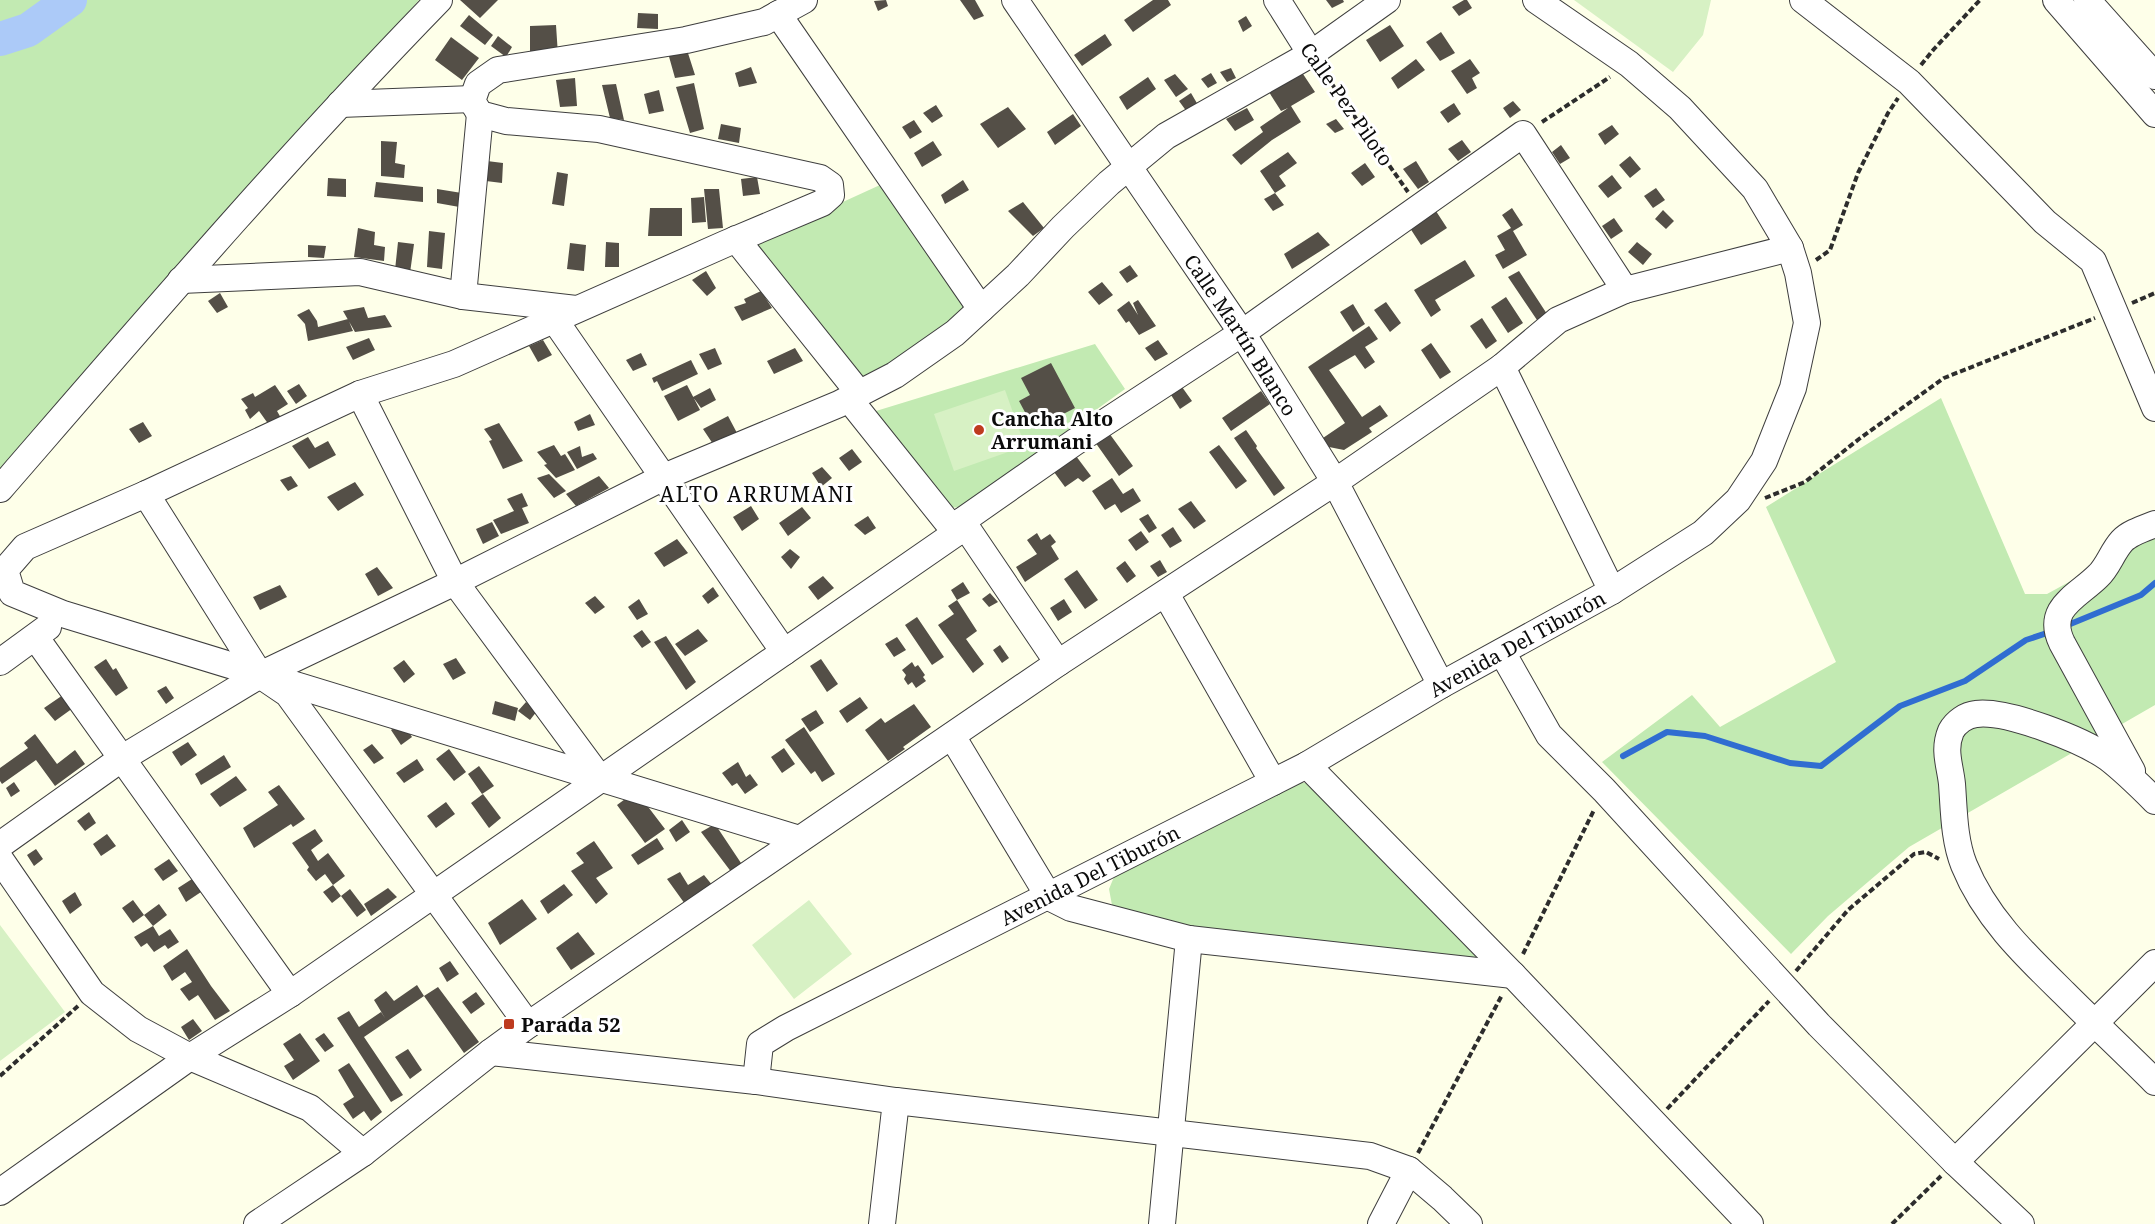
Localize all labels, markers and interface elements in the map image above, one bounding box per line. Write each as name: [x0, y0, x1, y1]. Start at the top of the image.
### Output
street label: Calle Pez Piloto: [1294, 37, 1400, 171]
street label: Calle Martín Blanco: [1179, 249, 1304, 421]
place label: Cancha Alto Arrumani: [991, 405, 1113, 455]
marker: Cancha Alto Arrumani: [972, 423, 986, 437]
district label: ALTO ARRUMANI: [660, 480, 854, 508]
street label: Avenida Del Tiburón: [1424, 584, 1610, 703]
street label: Avenida Del Tiburón: [996, 818, 1184, 931]
place label: Parada 52: [521, 1011, 621, 1038]
marker: Parada 52: [502, 1017, 516, 1031]

